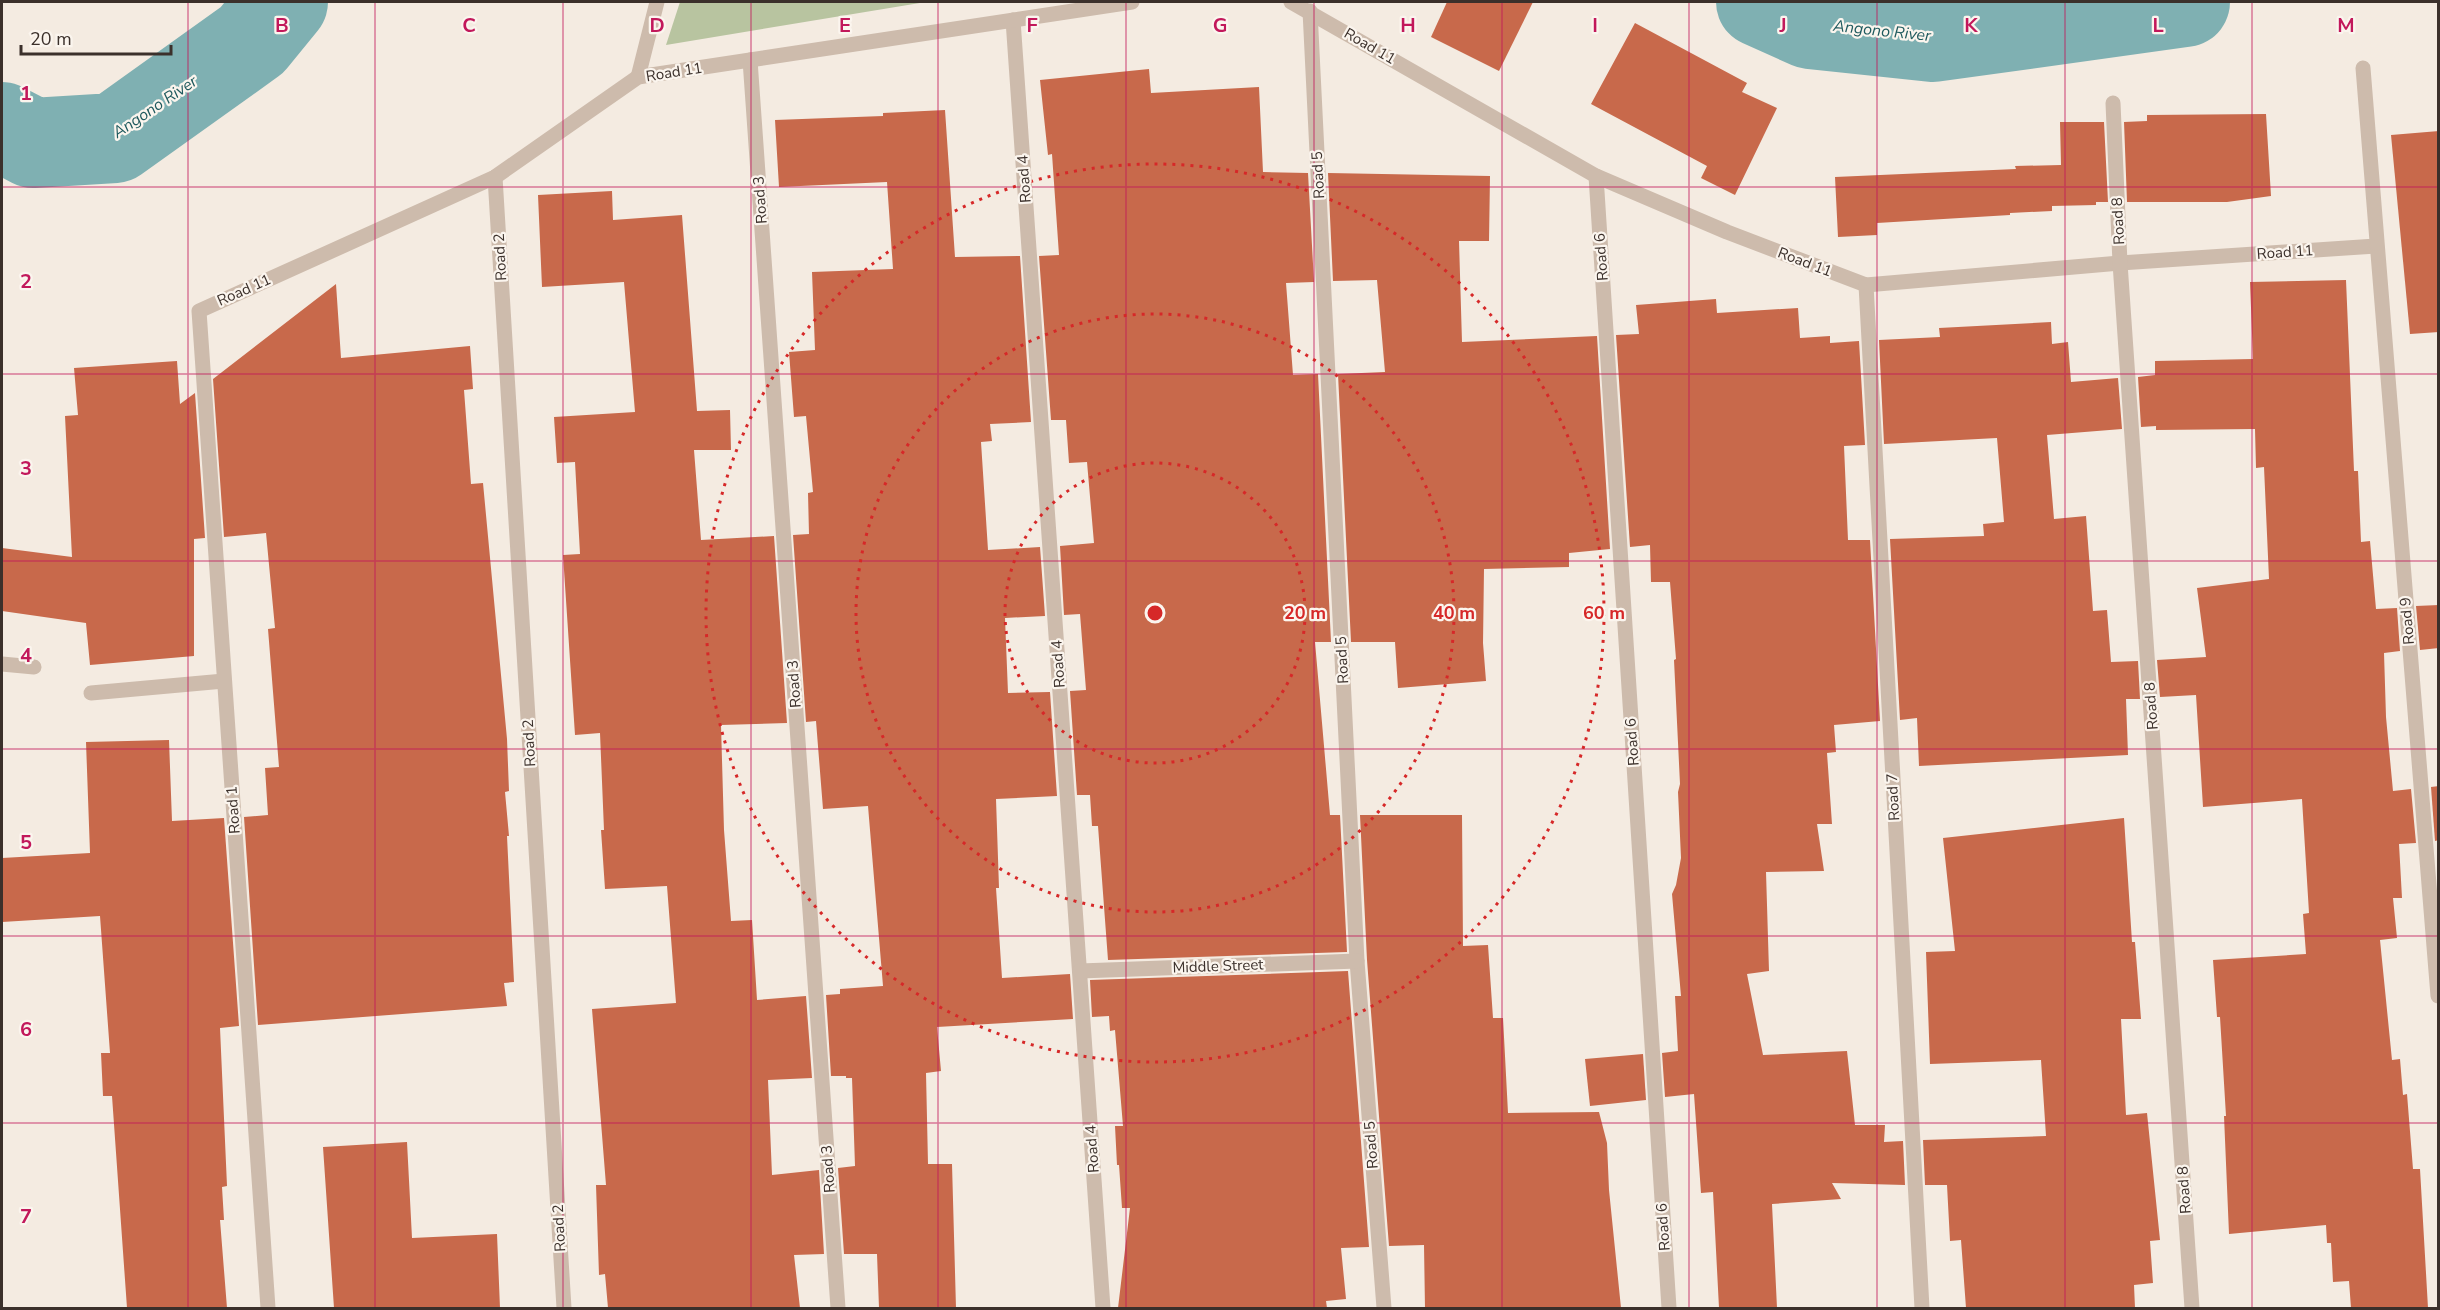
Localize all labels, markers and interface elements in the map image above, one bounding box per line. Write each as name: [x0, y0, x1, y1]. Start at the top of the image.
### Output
text: B: [275, 12, 289, 39]
text: C: [462, 12, 476, 39]
text: D: [649, 12, 665, 39]
text: E: [839, 12, 851, 39]
text: F: [1026, 12, 1038, 39]
text: G: [1213, 12, 1227, 39]
text: H: [1400, 12, 1416, 39]
text: I: [1592, 12, 1598, 39]
text: J: [1778, 12, 1787, 39]
text: K: [1964, 12, 1978, 39]
text: L: [2152, 12, 2164, 39]
text: M: [2337, 12, 2355, 39]
water label: Angono River: [1831, 15, 1933, 47]
scale bar: [21, 18, 171, 56]
street label: Road 11: [1340, 23, 1400, 69]
text: 20 m: [30, 27, 72, 51]
street label: Road 11: [644, 58, 704, 86]
water label: Angono River: [107, 70, 203, 144]
text: 1: [20, 80, 32, 107]
street label: Road 5: [1307, 151, 1329, 199]
street label: Road 4: [1012, 154, 1036, 204]
street label: Road 3: [748, 175, 772, 225]
street label: Road 8: [2107, 197, 2129, 245]
street label: Road 6: [1589, 232, 1613, 282]
street label: Road 2: [489, 233, 511, 281]
street label: Road 11: [2256, 240, 2314, 264]
street label: Road 11: [1775, 242, 1835, 282]
text: 2: [20, 268, 32, 295]
street label: Road 11: [214, 269, 274, 311]
text: 3: [20, 455, 32, 482]
street label: Road 9: [2395, 596, 2419, 646]
text: 20 m: [1284, 601, 1326, 625]
text: 40 m: [1433, 601, 1475, 625]
text: 60 m: [1583, 601, 1625, 625]
centre of rings: [1145, 603, 1165, 623]
street label: Road 5: [1331, 636, 1353, 684]
street label: Road 4: [1046, 639, 1070, 689]
text: 4: [20, 642, 32, 669]
street label: Road 3: [782, 659, 806, 709]
street label: Road 8: [2139, 681, 2163, 731]
street label: Road 6: [1620, 717, 1644, 767]
street label: Road 2: [518, 719, 540, 767]
street label: Road 7: [1882, 773, 1904, 821]
street label: Road 1: [221, 785, 245, 835]
text: 5: [20, 829, 32, 856]
street label: Middle Street: [1172, 954, 1265, 978]
text: 6: [20, 1016, 32, 1043]
street label: Road 5: [1359, 1120, 1383, 1170]
street label: Road 4: [1080, 1124, 1104, 1174]
street label: Road 3: [816, 1144, 840, 1194]
street label: Road 8: [2172, 1165, 2196, 1215]
street label: Road 6: [1651, 1202, 1675, 1252]
text: 7: [20, 1203, 32, 1230]
street label: Road 2: [548, 1204, 570, 1252]

